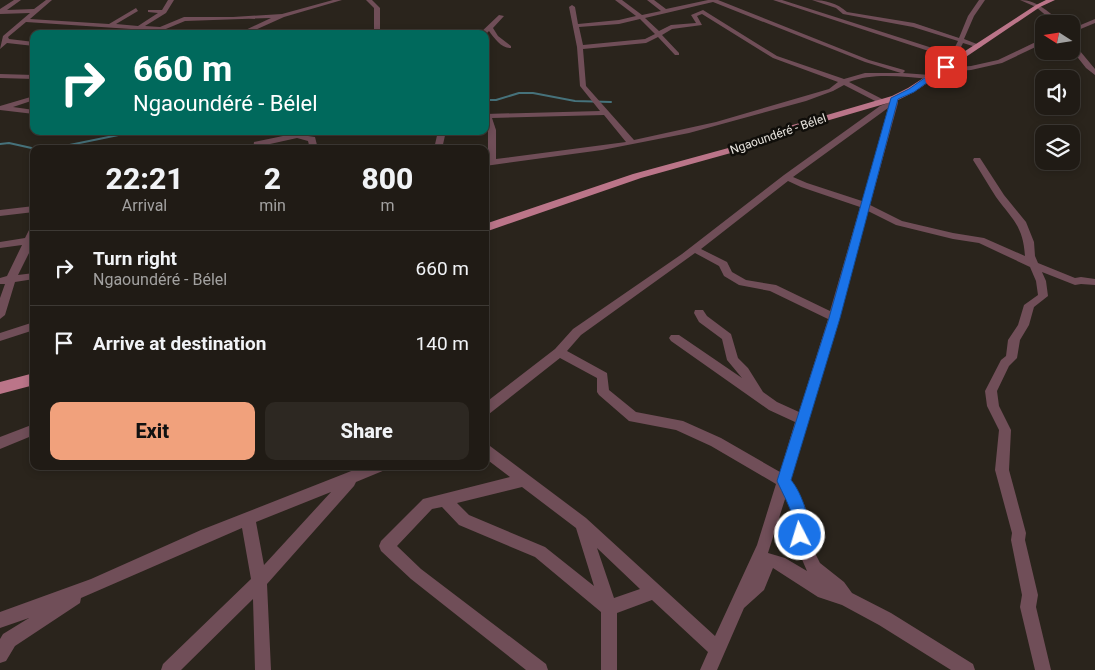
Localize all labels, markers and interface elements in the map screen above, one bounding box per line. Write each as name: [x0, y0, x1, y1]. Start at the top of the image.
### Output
north arrow: [1035, 15, 1080, 60]
map controls: [1035, 15, 1080, 170]
pin: [925, 46, 967, 88]
text: 660 m: [133, 49, 232, 90]
icon: right: [50, 50, 115, 115]
icon: arrive: [932, 53, 960, 81]
button: sound: [1035, 70, 1080, 115]
text: Ngaoundéré - Bélel: [133, 91, 318, 116]
street label: Ngaoundéré - Bélel: [728, 111, 828, 157]
button: layers: [1035, 125, 1080, 170]
text: 22:21: [106, 161, 184, 196]
text: 2: [264, 161, 281, 196]
text: 800: [361, 161, 413, 196]
text: Arrival: [122, 196, 167, 215]
text: min: [259, 196, 286, 215]
text: m: [380, 196, 394, 215]
text: Turn right: [93, 247, 177, 270]
icon: right: [50, 254, 78, 282]
text: 660 m: [416, 257, 469, 280]
text: Ngaoundéré - Bélel: [93, 270, 227, 289]
icon: arrive: [50, 329, 78, 357]
text: Arrive at destination: [93, 332, 266, 355]
text: 140 m: [416, 332, 469, 355]
button: Exit: [50, 402, 255, 460]
button: Share: [265, 402, 469, 460]
position arrow: [773, 508, 825, 560]

